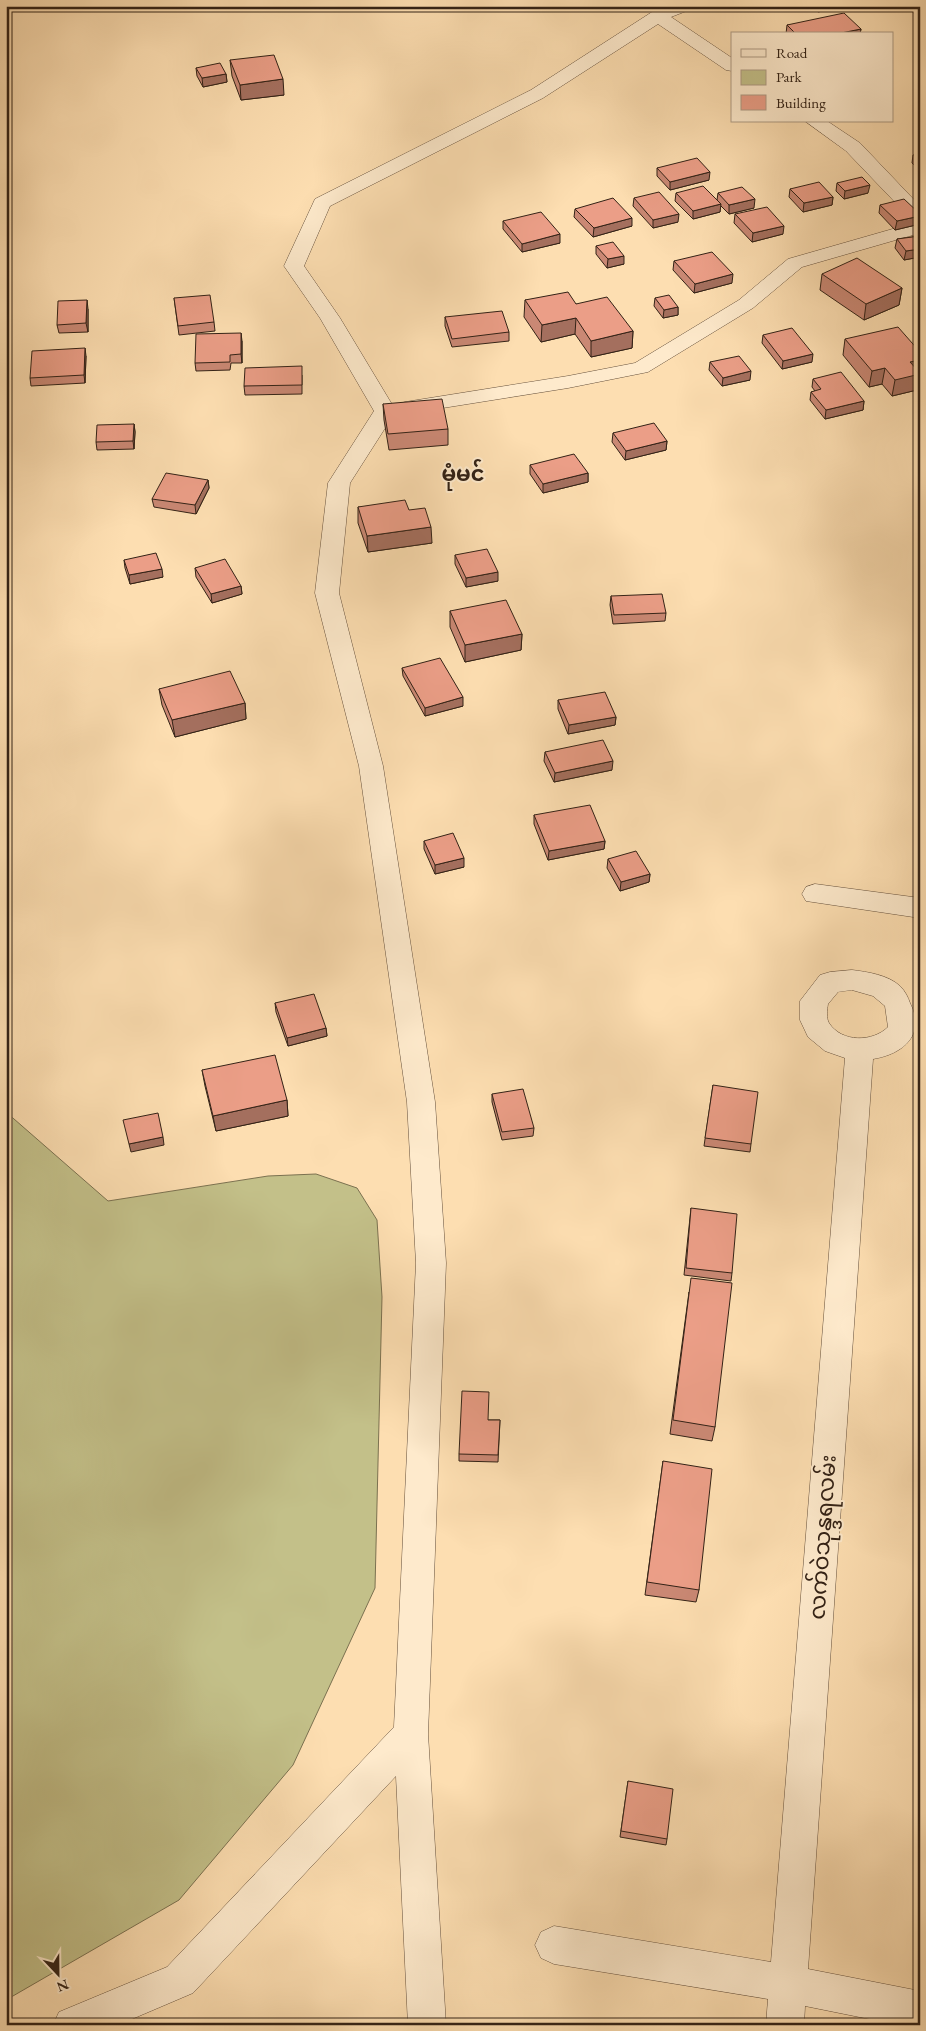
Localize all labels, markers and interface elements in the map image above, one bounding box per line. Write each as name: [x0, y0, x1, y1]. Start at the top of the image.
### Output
legend: [731, 32, 894, 122]
text: Road: [776, 43, 808, 62]
text: Park: [776, 67, 803, 86]
text: Building: [776, 93, 826, 112]
district label: မုံမင်: [441, 458, 485, 491]
street label: လက်ဝဲသုန္ဒရလမ်း: [801, 1453, 846, 1621]
north arrow: [32, 1948, 82, 1998]
text: N: [54, 1976, 71, 1997]

